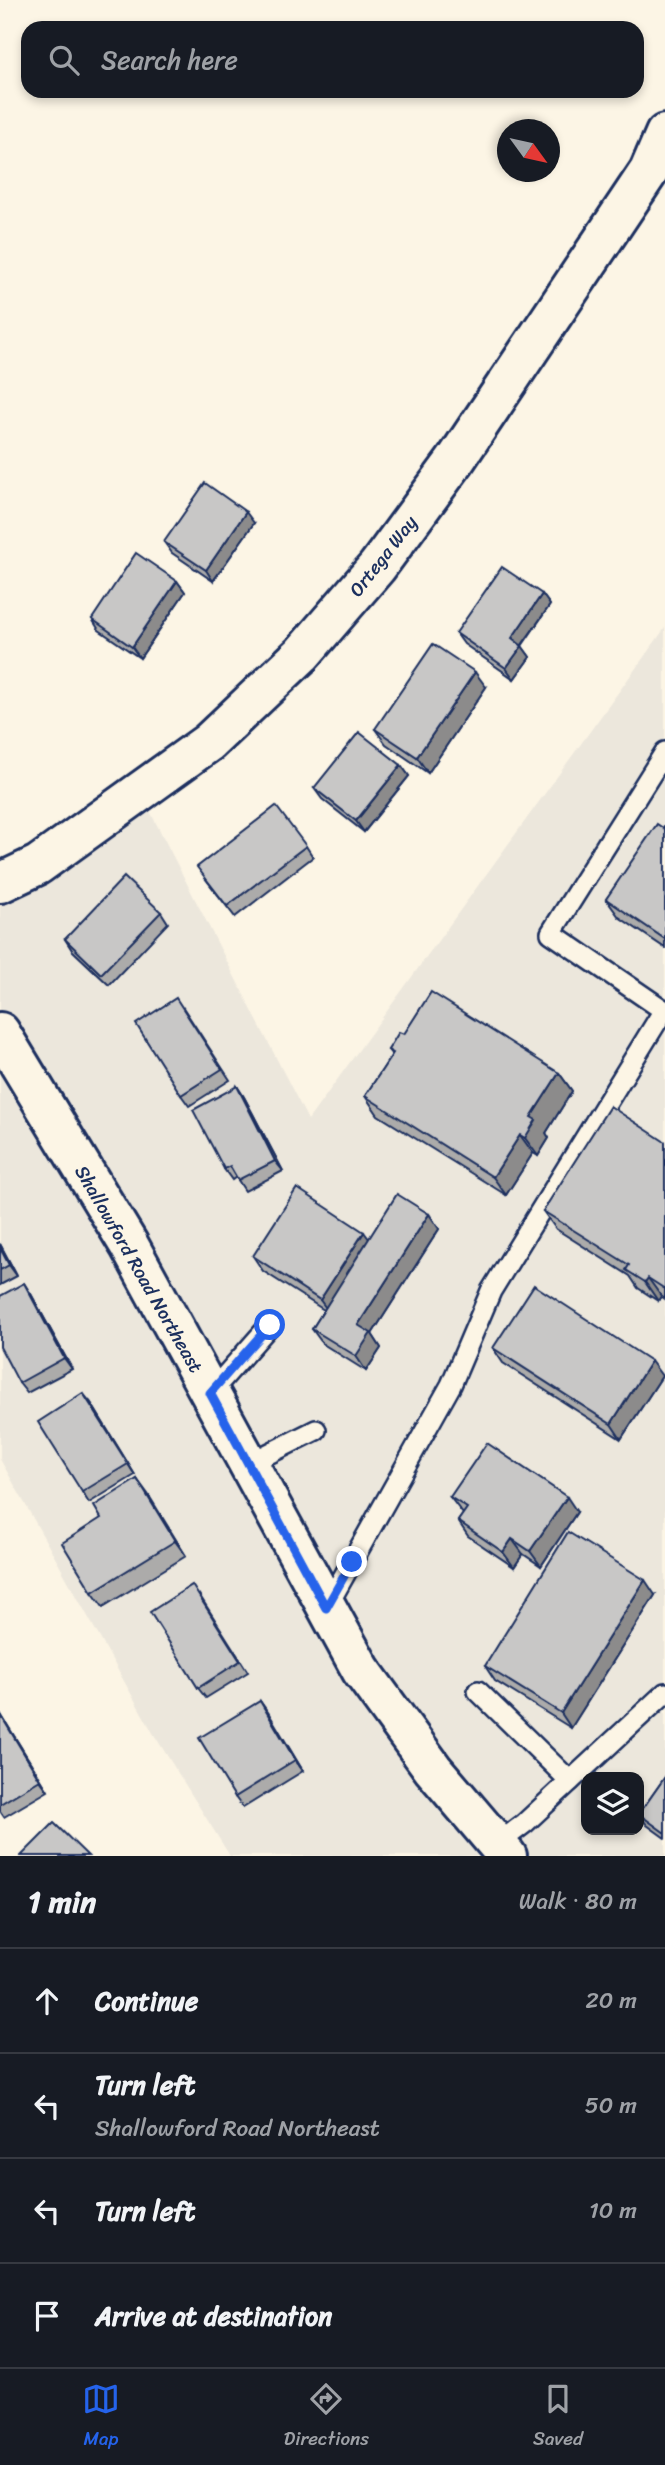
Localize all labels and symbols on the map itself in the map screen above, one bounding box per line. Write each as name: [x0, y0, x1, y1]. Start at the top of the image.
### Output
north arrow: [497, 119, 560, 182]
street label: Ortega Way: [340, 508, 426, 604]
street label: Shallowford Road Northeast: [66, 1159, 212, 1379]
route start: [254, 1309, 285, 1340]
route end: [336, 1546, 367, 1577]

